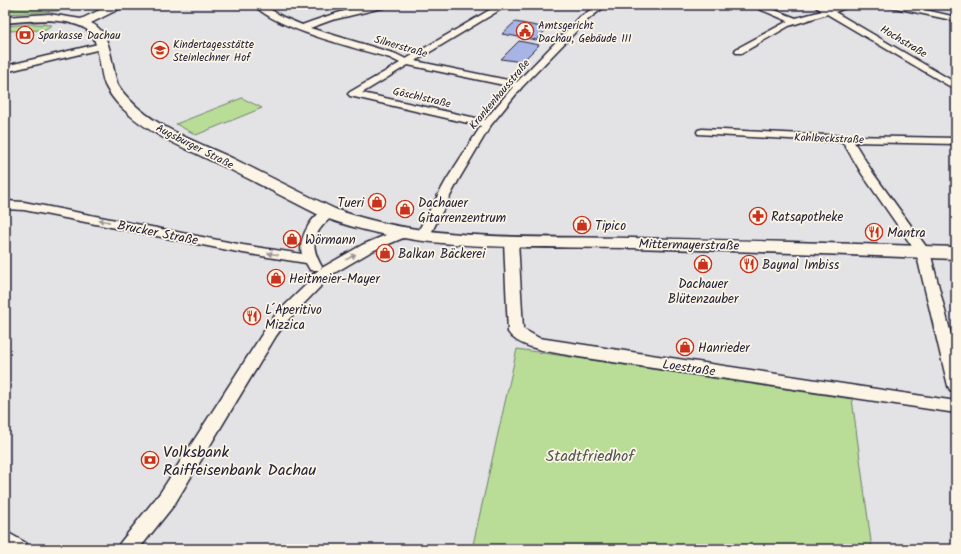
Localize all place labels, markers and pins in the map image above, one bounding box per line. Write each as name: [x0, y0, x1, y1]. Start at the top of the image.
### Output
place label: Amtsgericht Dachau, Gebäude III: [538, 17, 631, 48]
public building icon: Amtsgericht Dachau, Gebäude III: [515, 21, 535, 41]
bank icon: Sparkasse Dachau: [15, 25, 35, 45]
place label: Sparkasse Dachau: [38, 27, 121, 45]
place label: Kindertagesstätte Steinlechner Hof: [173, 36, 254, 67]
school or university icon: Kindertagesstätte Steinlechner Hof: [150, 40, 170, 60]
shop icon: Tueri: [367, 192, 387, 212]
place label: Tueri: [338, 193, 365, 214]
place label: Dachauer Gitarrenzentrum: [418, 193, 506, 229]
shop icon: Dachauer Gitarrenzentrum: [395, 199, 415, 219]
pharmacy icon: Ratsapotheke: [748, 206, 768, 226]
place label: Ratsapotheke: [771, 207, 843, 228]
shop icon: Tipico: [572, 215, 592, 235]
place label: Tipico: [595, 216, 626, 237]
restaurant icon: Mantra: [864, 222, 884, 242]
place label: Mantra: [887, 223, 926, 244]
shop icon: Wörmann: [282, 229, 302, 249]
place label: Wörmann: [305, 230, 356, 251]
shop icon: Balkan Bäckerei: [375, 243, 395, 263]
place label: Balkan Bäckerei: [398, 244, 486, 265]
shop icon: Dachauer Blütenzauber: [693, 254, 713, 274]
restaurant icon: Baynal Imbiss: [739, 254, 759, 274]
place label: Baynal Imbiss: [762, 255, 840, 276]
shop icon: Heitmeier-Mayer: [266, 268, 286, 288]
place label: Heitmeier-Mayer: [289, 269, 380, 290]
place label: Dachauer Blütenzauber: [668, 274, 739, 310]
place label: L´Aperitivo Mizzica: [265, 300, 322, 336]
restaurant icon: L´Aperitivo Mizzica: [242, 306, 262, 326]
shop icon: Hanrieder: [675, 337, 695, 357]
place label: Hanrieder: [698, 338, 750, 359]
place label: Volksbank Raiffeisenbank Dachau: [163, 440, 317, 483]
bank icon: Volksbank Raiffeisenbank Dachau: [140, 450, 160, 470]

